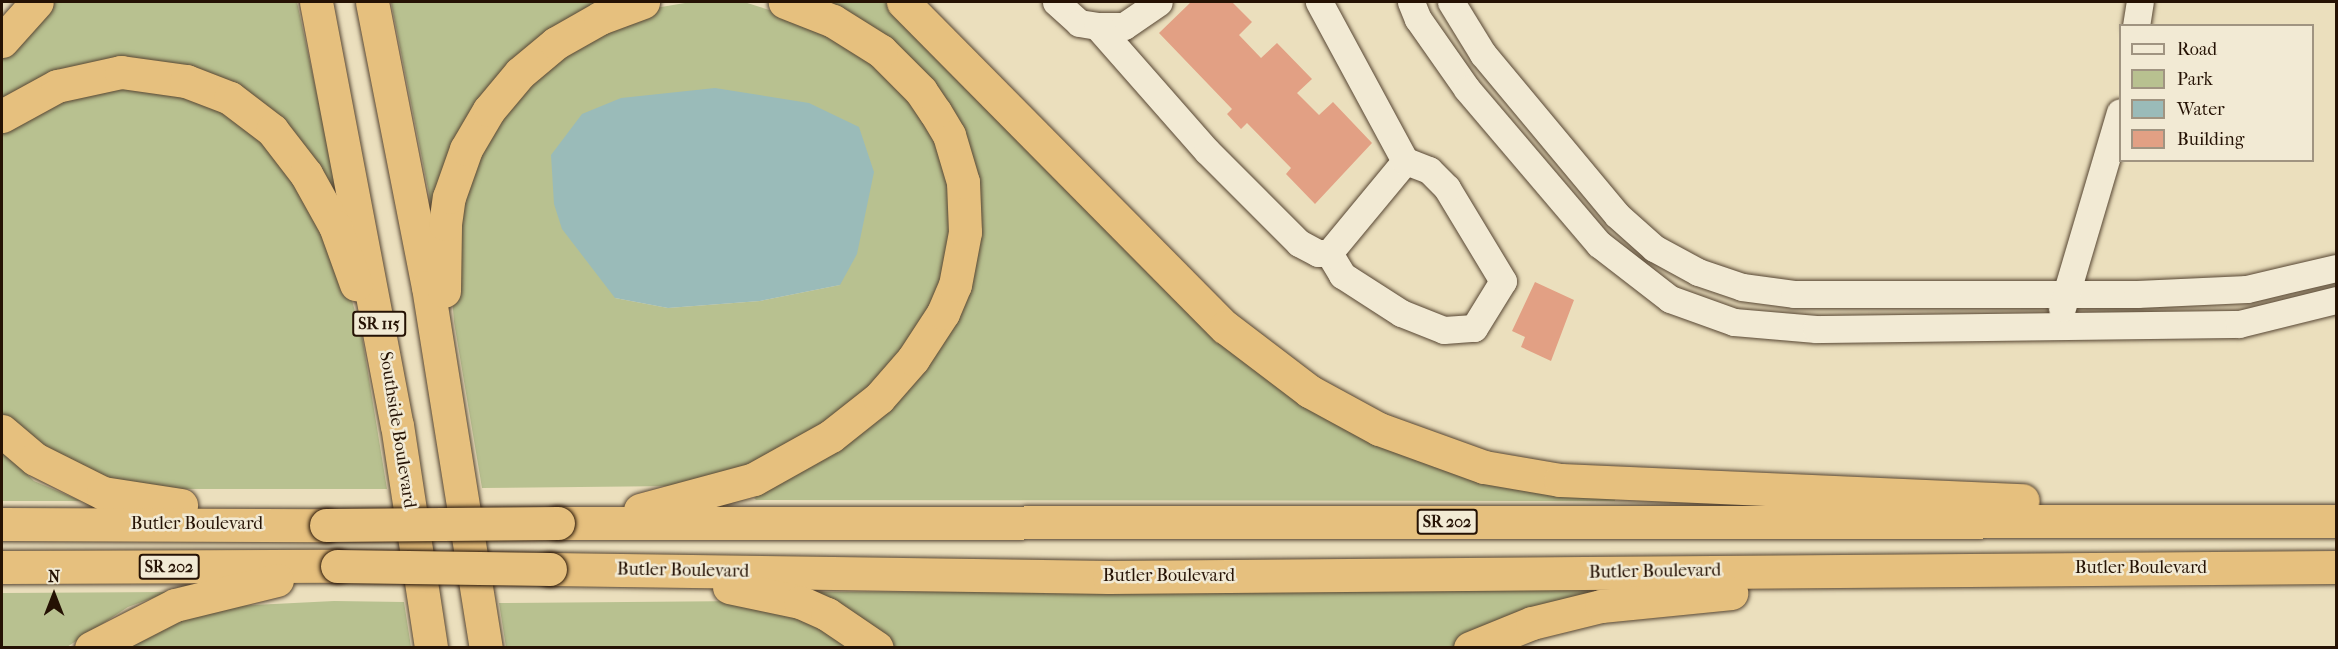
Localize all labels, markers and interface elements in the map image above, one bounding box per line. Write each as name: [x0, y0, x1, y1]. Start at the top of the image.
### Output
legend: [2119, 24, 2314, 162]
text: Road: [2177, 39, 2217, 60]
text: Park: [2177, 69, 2213, 90]
text: Water: [2177, 99, 2225, 120]
text: Building: [2177, 129, 2244, 150]
road number: SR 115: [352, 311, 406, 337]
street label: Southside Boulevard: [374, 350, 420, 510]
road number: SR 202: [1416, 509, 1478, 535]
street label: Butler Boulevard: [131, 513, 263, 535]
road number: SR 202: [138, 554, 201, 580]
street label: Butler Boulevard: [2075, 557, 2207, 579]
street label: Butler Boulevard: [617, 559, 749, 583]
street label: Butler Boulevard: [1589, 560, 1721, 584]
north arrow: [24, 565, 84, 625]
street label: Butler Boulevard: [1103, 565, 1235, 587]
text: N: [48, 567, 60, 586]

